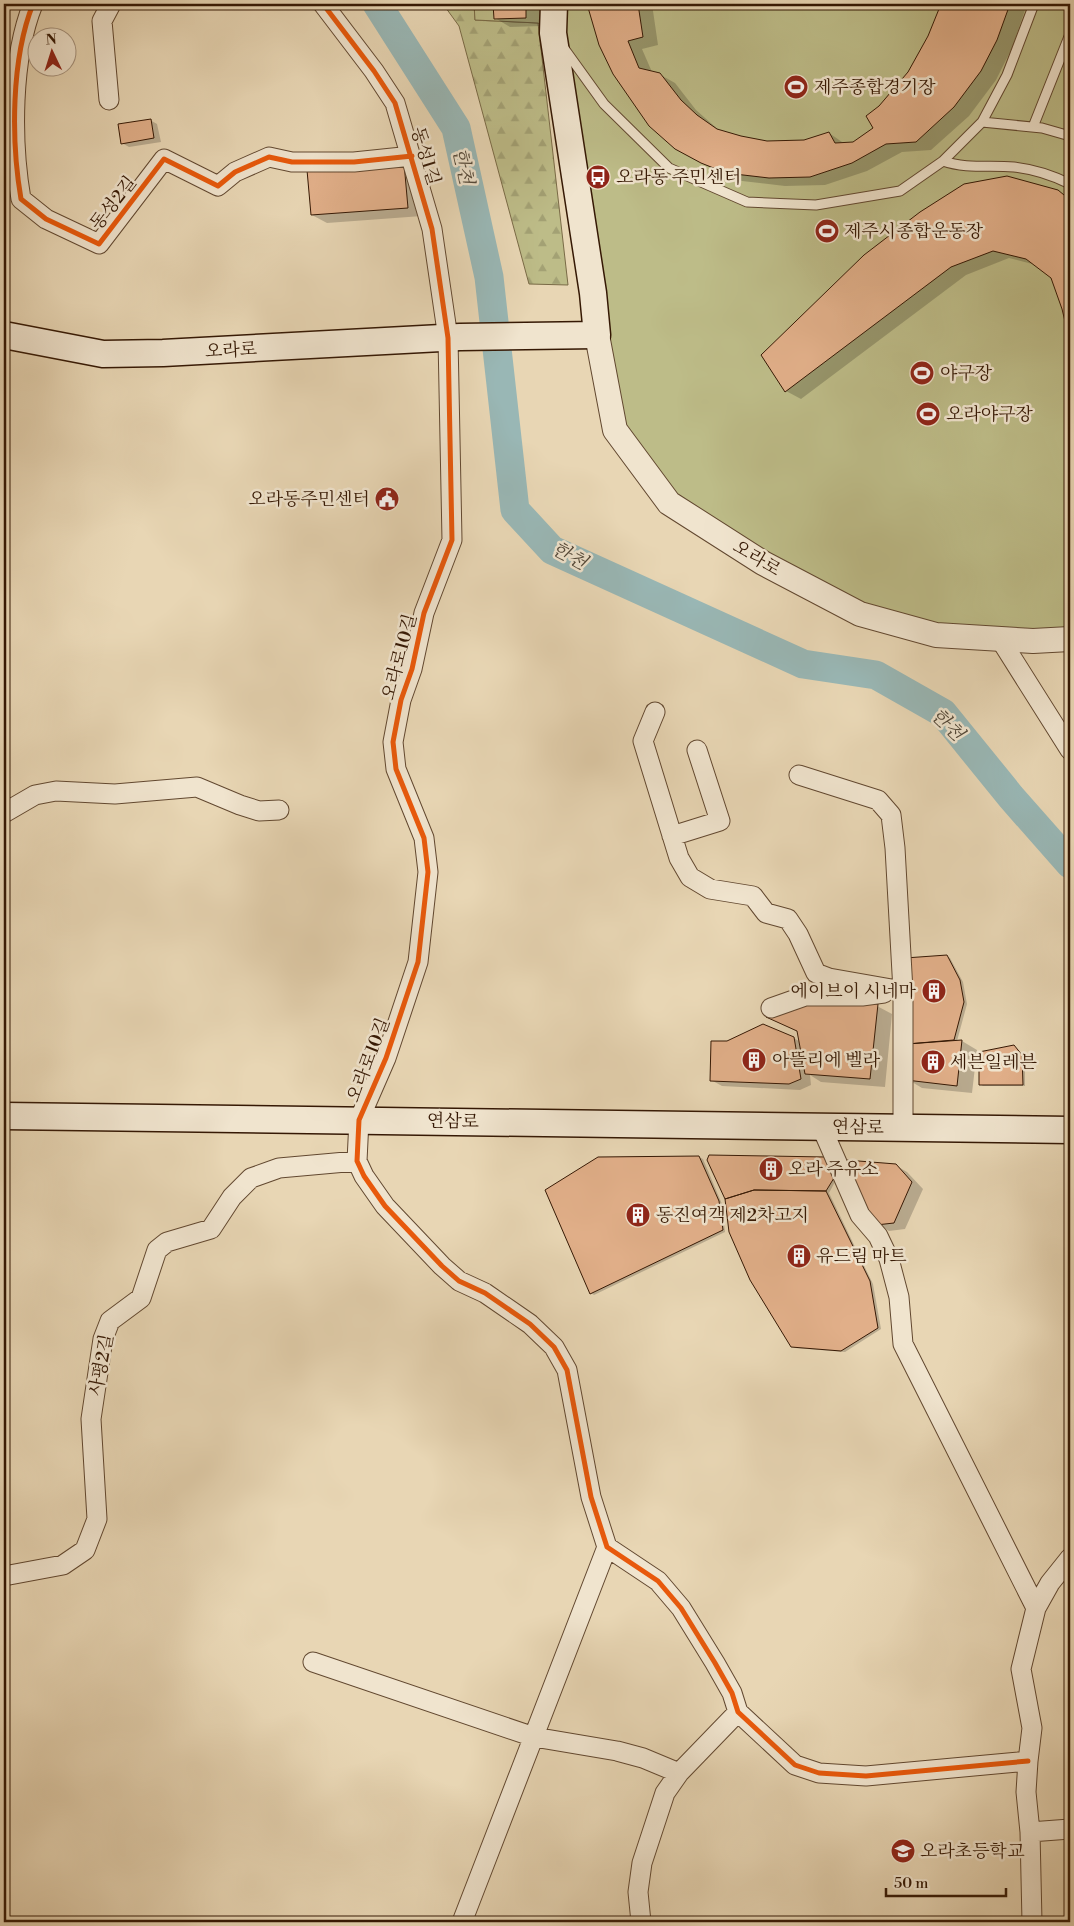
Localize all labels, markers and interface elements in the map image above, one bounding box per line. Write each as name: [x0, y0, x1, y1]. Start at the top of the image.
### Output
north arrow: [28, 28, 78, 78]
text: N: [45, 31, 57, 49]
sports icon: 제주종합경기장: [783, 74, 809, 100]
place label: 제주종합경기장: [814, 76, 936, 99]
street label: 동성1길: [406, 124, 445, 188]
water label: 한천: [447, 146, 479, 188]
bus stop icon: 오라동 주민센터: [585, 164, 611, 190]
place label: 오라동 주민센터: [616, 166, 741, 189]
street label: 동성2길: [85, 172, 142, 235]
sports icon: 제주시종합운동장: [814, 218, 840, 244]
place label: 제주시종합운동장: [844, 220, 984, 243]
street label: 오라로: [204, 338, 258, 363]
sports icon: 야구장: [909, 360, 935, 386]
place label: 야구장: [940, 362, 993, 385]
sports icon: 오라야구장: [915, 401, 941, 427]
place label: 오라야구장: [946, 403, 1034, 426]
public building icon: 오라동주민센터: [374, 486, 400, 512]
place label: 오라동주민센터: [248, 488, 370, 511]
street label: 오라로: [728, 535, 785, 582]
water label: 한천: [548, 536, 593, 576]
street label: 오라로10길: [377, 611, 422, 703]
water label: 한천: [926, 703, 970, 747]
building icon: 에이브이 시네마: [921, 978, 947, 1004]
place label: 에이브이 시네마: [791, 980, 917, 1003]
street label: 오라로10길: [342, 1015, 395, 1106]
building icon: 아뜰리에 벨라: [741, 1047, 767, 1073]
place label: 아뜰리에 벨라: [772, 1049, 881, 1072]
building icon: 세븐일레븐: [920, 1049, 946, 1075]
place label: 세븐일레븐: [950, 1051, 1038, 1074]
street label: 연삼로: [427, 1110, 479, 1133]
street label: 연삼로: [832, 1116, 884, 1139]
building icon: 오라 주유소: [758, 1156, 784, 1182]
place label: 오라 주유소: [788, 1158, 879, 1181]
building icon: 동진여객 제2차고지: [625, 1202, 651, 1228]
place label: 동진여객 제2차고지: [656, 1204, 809, 1227]
building icon: 유드림 마트: [786, 1243, 812, 1269]
place label: 유드림 마트: [816, 1245, 907, 1268]
street label: 사평2길: [84, 1332, 119, 1398]
school or university icon: 오라초등학교: [890, 1838, 916, 1864]
place label: 오라초등학교: [920, 1840, 1025, 1863]
scale bar: [886, 1866, 1006, 1898]
text: 50 m: [894, 1874, 928, 1893]

